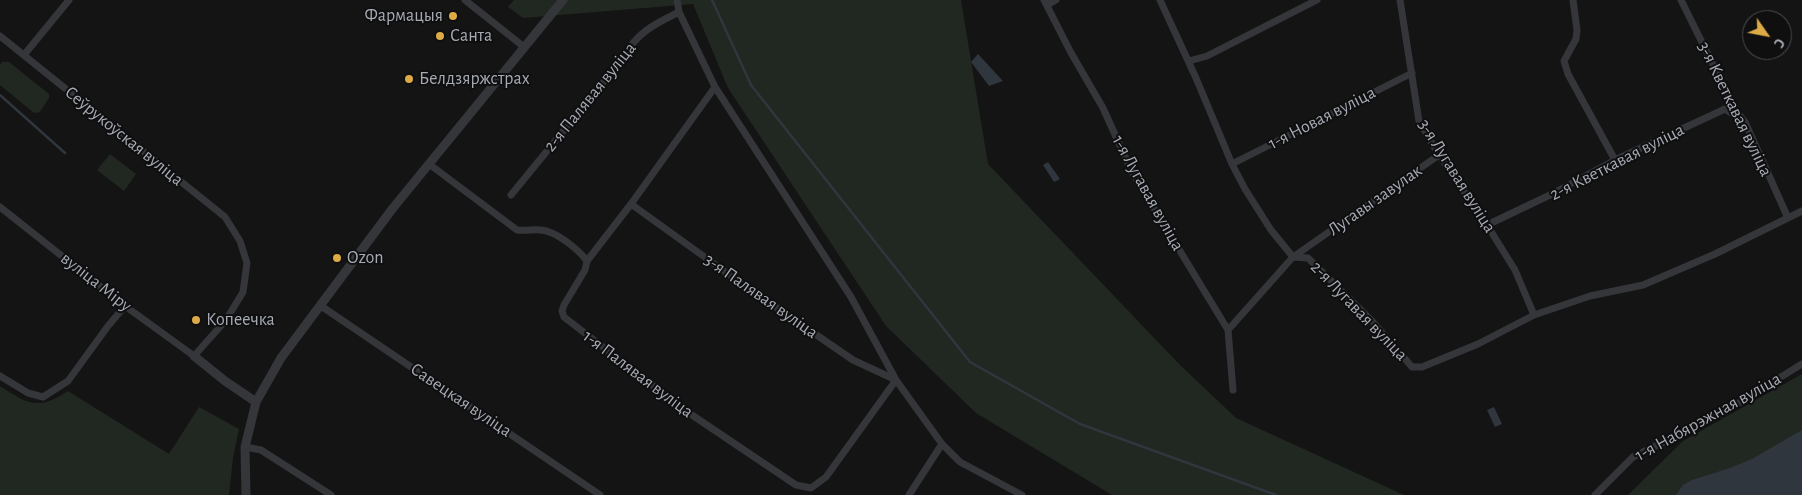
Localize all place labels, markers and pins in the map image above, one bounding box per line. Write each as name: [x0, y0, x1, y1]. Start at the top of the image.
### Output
place label: Фармацыя: [364, 5, 443, 27]
marker: Фармацыя: [447, 10, 459, 22]
place label: Санта: [450, 25, 492, 47]
marker: Санта: [434, 30, 446, 42]
place label: Белдзяржстрах: [419, 68, 530, 90]
marker: Белдзяржстрах: [403, 73, 415, 85]
place label: Ozon: [347, 247, 384, 269]
marker: Ozon: [331, 252, 343, 264]
place label: Копеечка: [206, 309, 275, 331]
marker: Копеечка: [190, 314, 202, 326]

